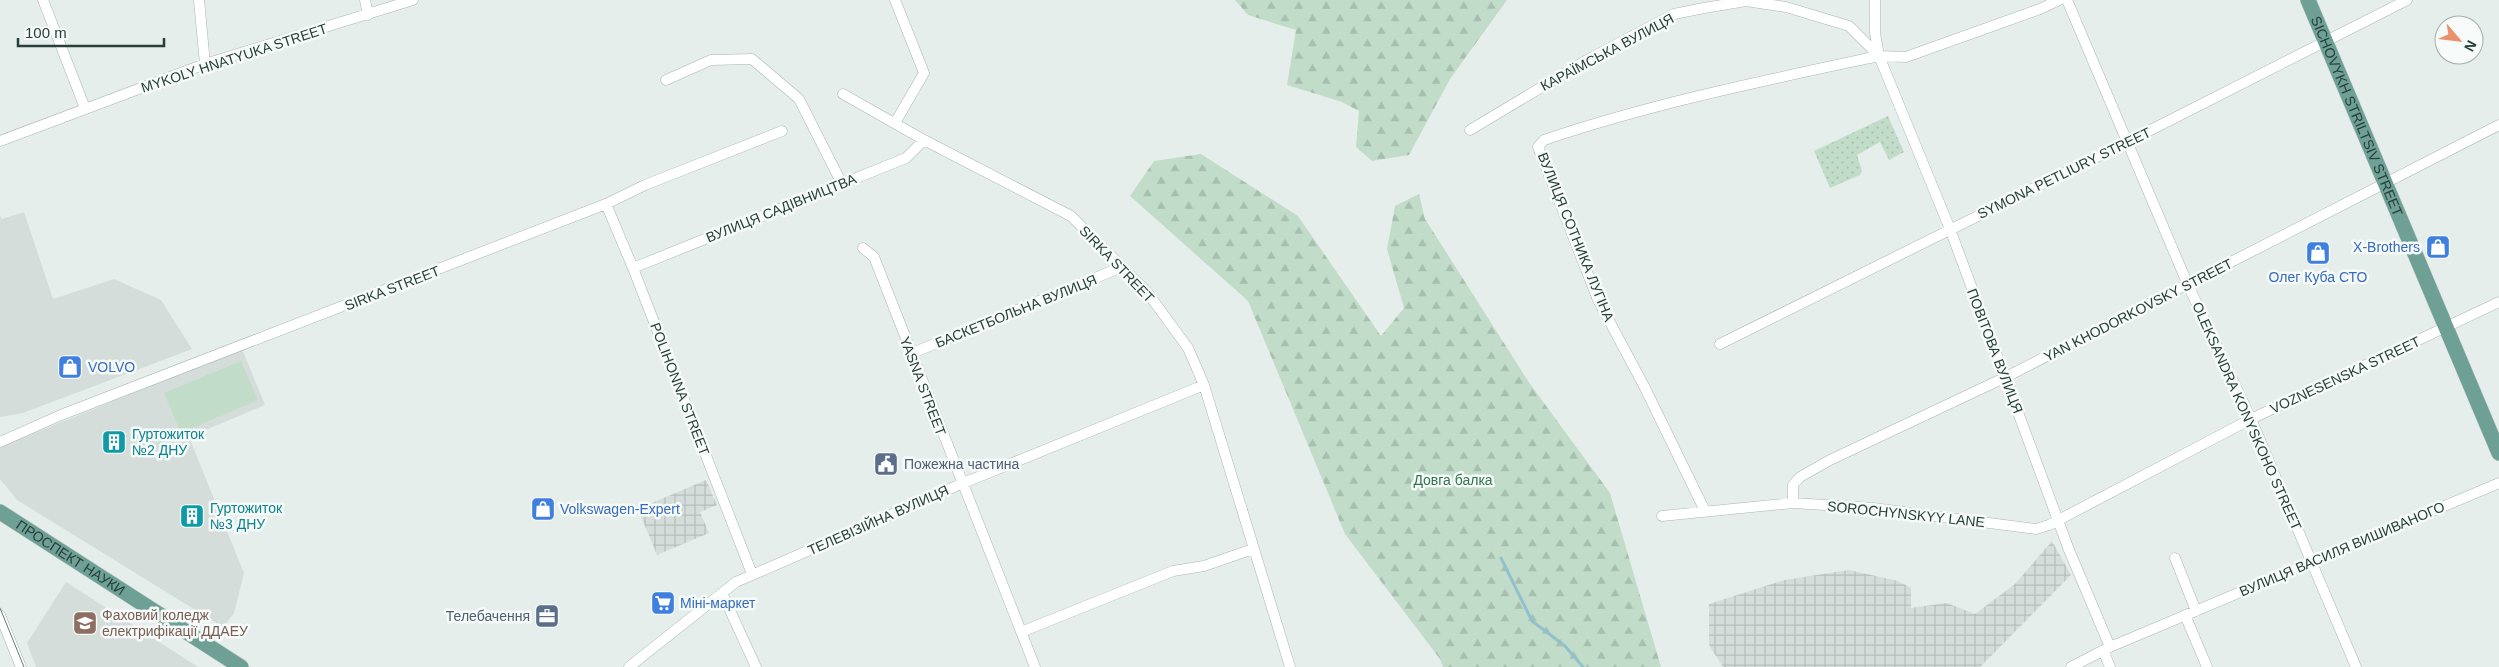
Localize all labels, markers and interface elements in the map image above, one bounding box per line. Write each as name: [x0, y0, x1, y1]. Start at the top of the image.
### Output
street label: КАРАЇМСЬКА ВУЛИЦЯ: [1538, 10, 1676, 94]
street label: SICHOVYKH STRILTSIV STREET: [2308, 14, 2406, 219]
scale bar: [18, 15, 164, 47]
north arrow: [2434, 15, 2484, 65]
street label: MYKOLY HNATYUKA STREET: [139, 20, 329, 96]
text: 100 m: [25, 24, 67, 41]
text: N: [2461, 38, 2480, 54]
street label: SYMONA PETLIURY STREET: [1975, 124, 2154, 222]
street label: ВУЛИЦЯ СОТНИКА ЛУГІНА: [1535, 150, 1618, 324]
street label: ВУЛИЦЯ САДІВНИЦТВА: [704, 170, 859, 245]
street label: SIRKA STREET: [1076, 222, 1158, 306]
shop icon: X-Brothers: [2425, 234, 2451, 260]
place label: X-Brothers: [2353, 239, 2420, 255]
shop icon: Олег Куба СТО: [2305, 240, 2331, 266]
street label: YAN KHODORKOVSKY STREET: [2041, 255, 2235, 365]
street label: SIRKA STREET: [342, 262, 442, 313]
place label: Олег Куба СТО: [2269, 269, 2368, 285]
street label: БАСКЕТБОЛЬНА ВУЛИЦЯ: [933, 271, 1099, 351]
street label: ПОВІТОВА ВУЛИЦЯ: [1964, 286, 2026, 416]
street label: OLEKSANDRA KONYSKOHO STREET: [2189, 299, 2305, 533]
street label: POLIHONNA STREET: [647, 320, 713, 458]
street label: VOZNESENSKA STREET: [2268, 333, 2423, 417]
street label: YASNA STREET: [897, 334, 949, 438]
shop icon: VOLVO: [57, 354, 83, 380]
place label: VOLVO: [88, 359, 135, 375]
place label: Гуртожиток №2 ДНУ: [132, 426, 205, 458]
building icon: Гуртожиток №2 ДНУ: [101, 429, 127, 455]
public building icon: Пожежна частина: [873, 451, 899, 477]
place label: Пожежна частина: [904, 456, 1020, 472]
park label: Довга балка: [1413, 472, 1493, 488]
street label: ТЕЛЕВІЗІЙНА ВУЛИЦЯ: [805, 481, 951, 558]
shop icon: Volkswagen-Expert: [530, 496, 556, 522]
street label: SOROCHYNSKYY LANE: [1826, 498, 1986, 530]
street label: ВУЛИЦЯ ВАСИЛЯ ВИШИВАНОГО: [2237, 498, 2447, 600]
place label: Гуртожиток №3 ДНУ: [210, 500, 283, 532]
place label: Volkswagen-Expert: [560, 501, 680, 517]
building icon: Гуртожиток №3 ДНУ: [179, 503, 205, 529]
street label: ПРОСПЕКТ НАУКИ: [13, 517, 128, 598]
supermarket icon: Міні-маркет: [650, 590, 676, 616]
place label: Міні-маркет: [680, 595, 756, 611]
office icon: Телебачення: [534, 603, 560, 629]
place label: Фаховий коледж електрифікації ДДАЕУ: [102, 607, 248, 639]
place label: Телебачення: [446, 608, 530, 624]
school or university icon: Фаховий коледж електрифікації ДДАЕУ: [72, 610, 98, 636]

